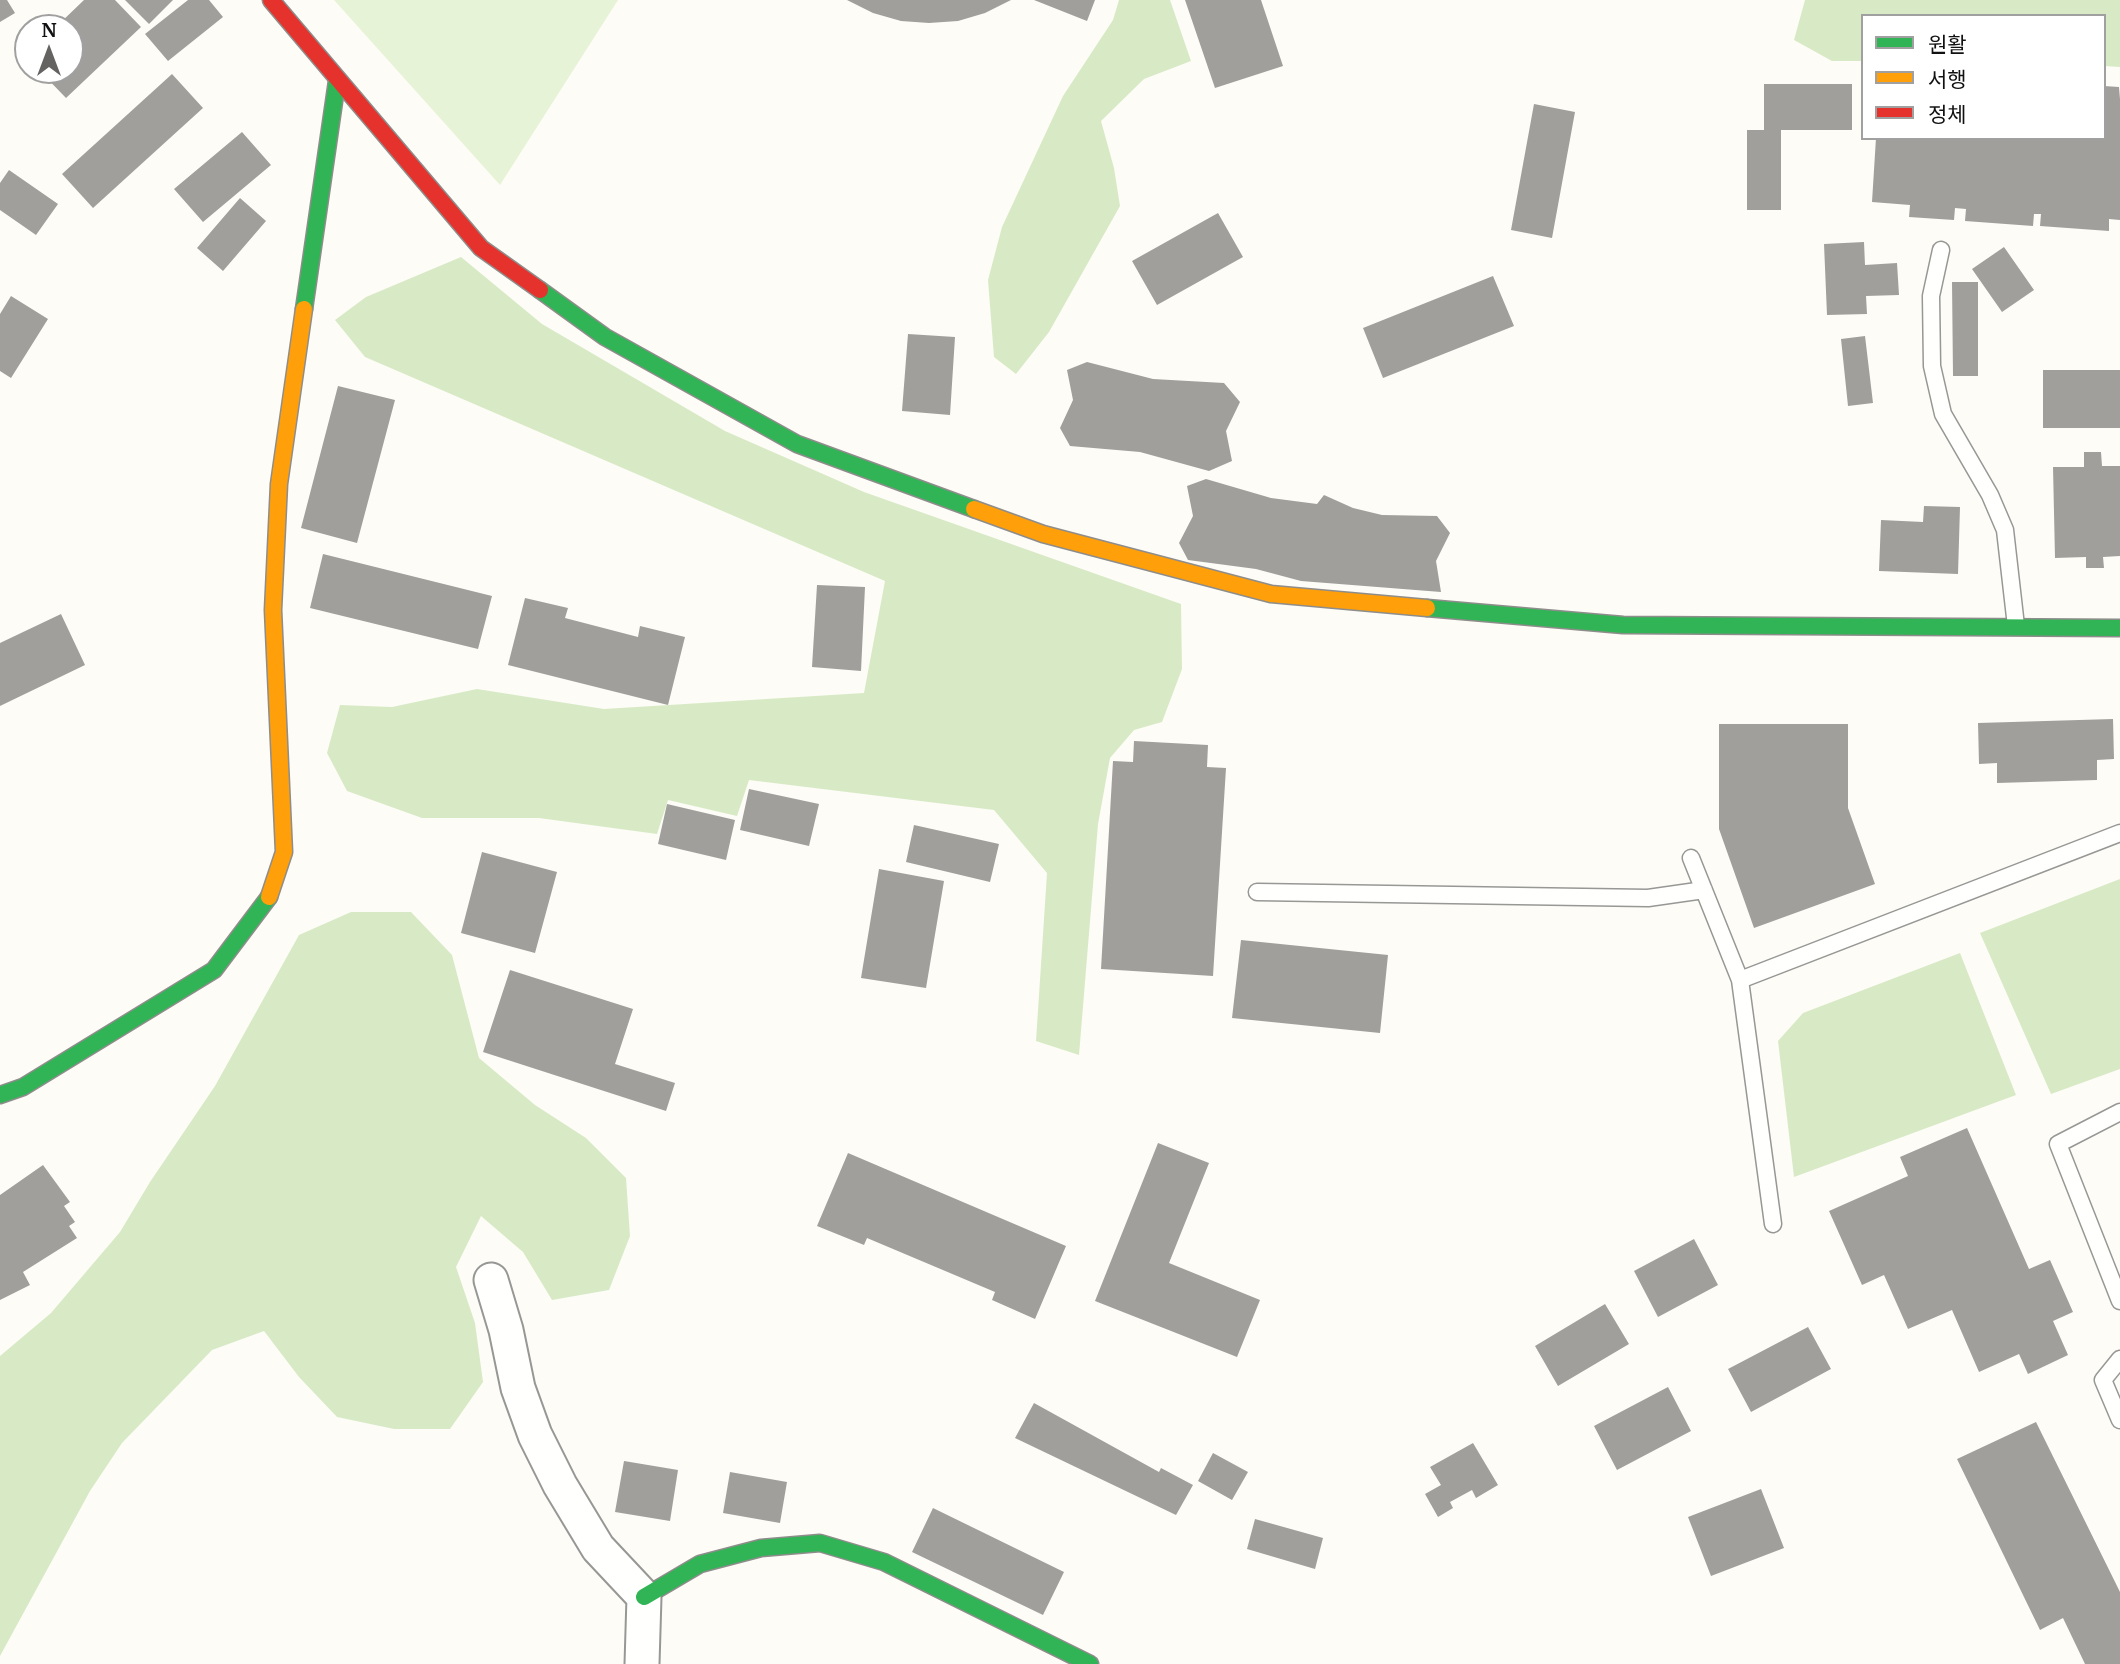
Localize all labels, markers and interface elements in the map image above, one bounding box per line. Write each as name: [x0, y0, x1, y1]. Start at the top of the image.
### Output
north arrow: [14, 14, 84, 84]
legend: [1861, 14, 2106, 140]
text: N: [41, 18, 57, 42]
text: 원활: [1928, 31, 1967, 58]
text: 서행: [1928, 66, 1967, 93]
text: 정체: [1928, 101, 1967, 128]

